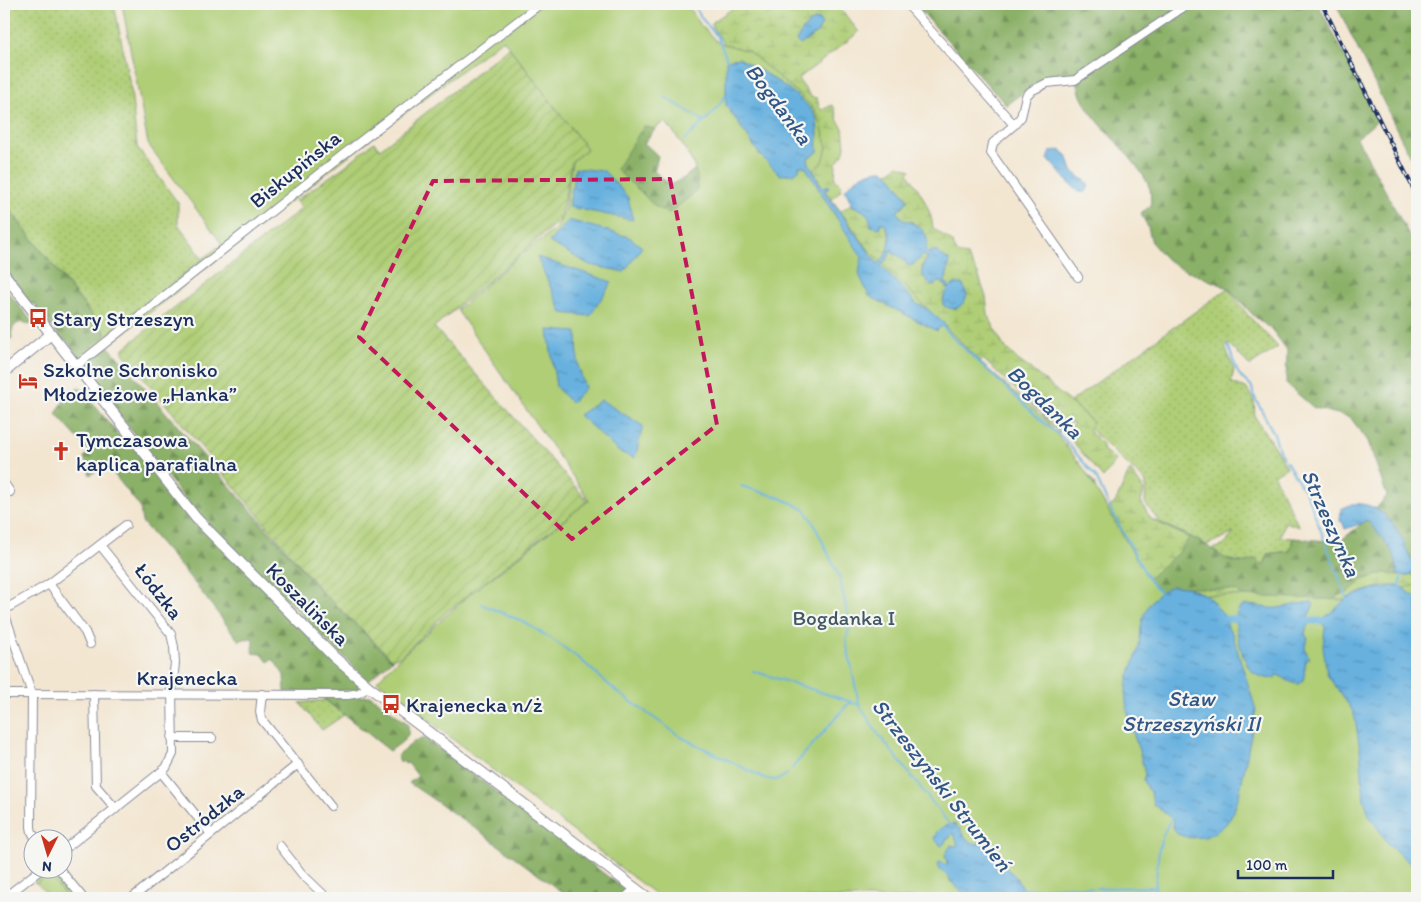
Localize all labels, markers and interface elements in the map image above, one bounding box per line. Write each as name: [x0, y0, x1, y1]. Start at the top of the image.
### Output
water label: Bogdanka: [740, 58, 819, 150]
street label: Biskupińska: [244, 125, 346, 213]
place label: Stary Strzeszyn: [53, 306, 194, 331]
bus stop icon: Stary Strzeszyn: [27, 307, 49, 329]
place label: Szkolne Schronisko Młodzieżowe „Hanka”: [43, 357, 237, 406]
water label: Bogdanka: [1002, 359, 1089, 445]
hotel icon: Szkolne Schronisko Młodzieżowe „Hanka”: [17, 370, 39, 392]
place label: Tymczasowa kaplica parafialna: [76, 427, 237, 476]
church icon: Tymczasowa kaplica parafialna: [50, 440, 72, 462]
water label: Strzeszynka: [1295, 465, 1367, 582]
street label: Koszalińska: [261, 557, 355, 651]
street label: Łódzka: [129, 558, 189, 624]
park label: Bogdanka I: [793, 605, 895, 630]
street label: Krajenecka: [136, 665, 238, 690]
water label: Staw Strzeszyński II: [1122, 685, 1262, 737]
place label: Krajenecka n/ż: [406, 692, 543, 717]
bus stop icon: Krajenecka n/ż: [380, 693, 402, 715]
water label: Strzeszyński Strumień: [866, 693, 1018, 877]
street label: Ostródzka: [159, 779, 249, 857]
north arrow: [22, 830, 72, 880]
scale bar: [1238, 847, 1334, 879]
text: 100 m: [1246, 856, 1288, 874]
text: N: [41, 858, 52, 875]

